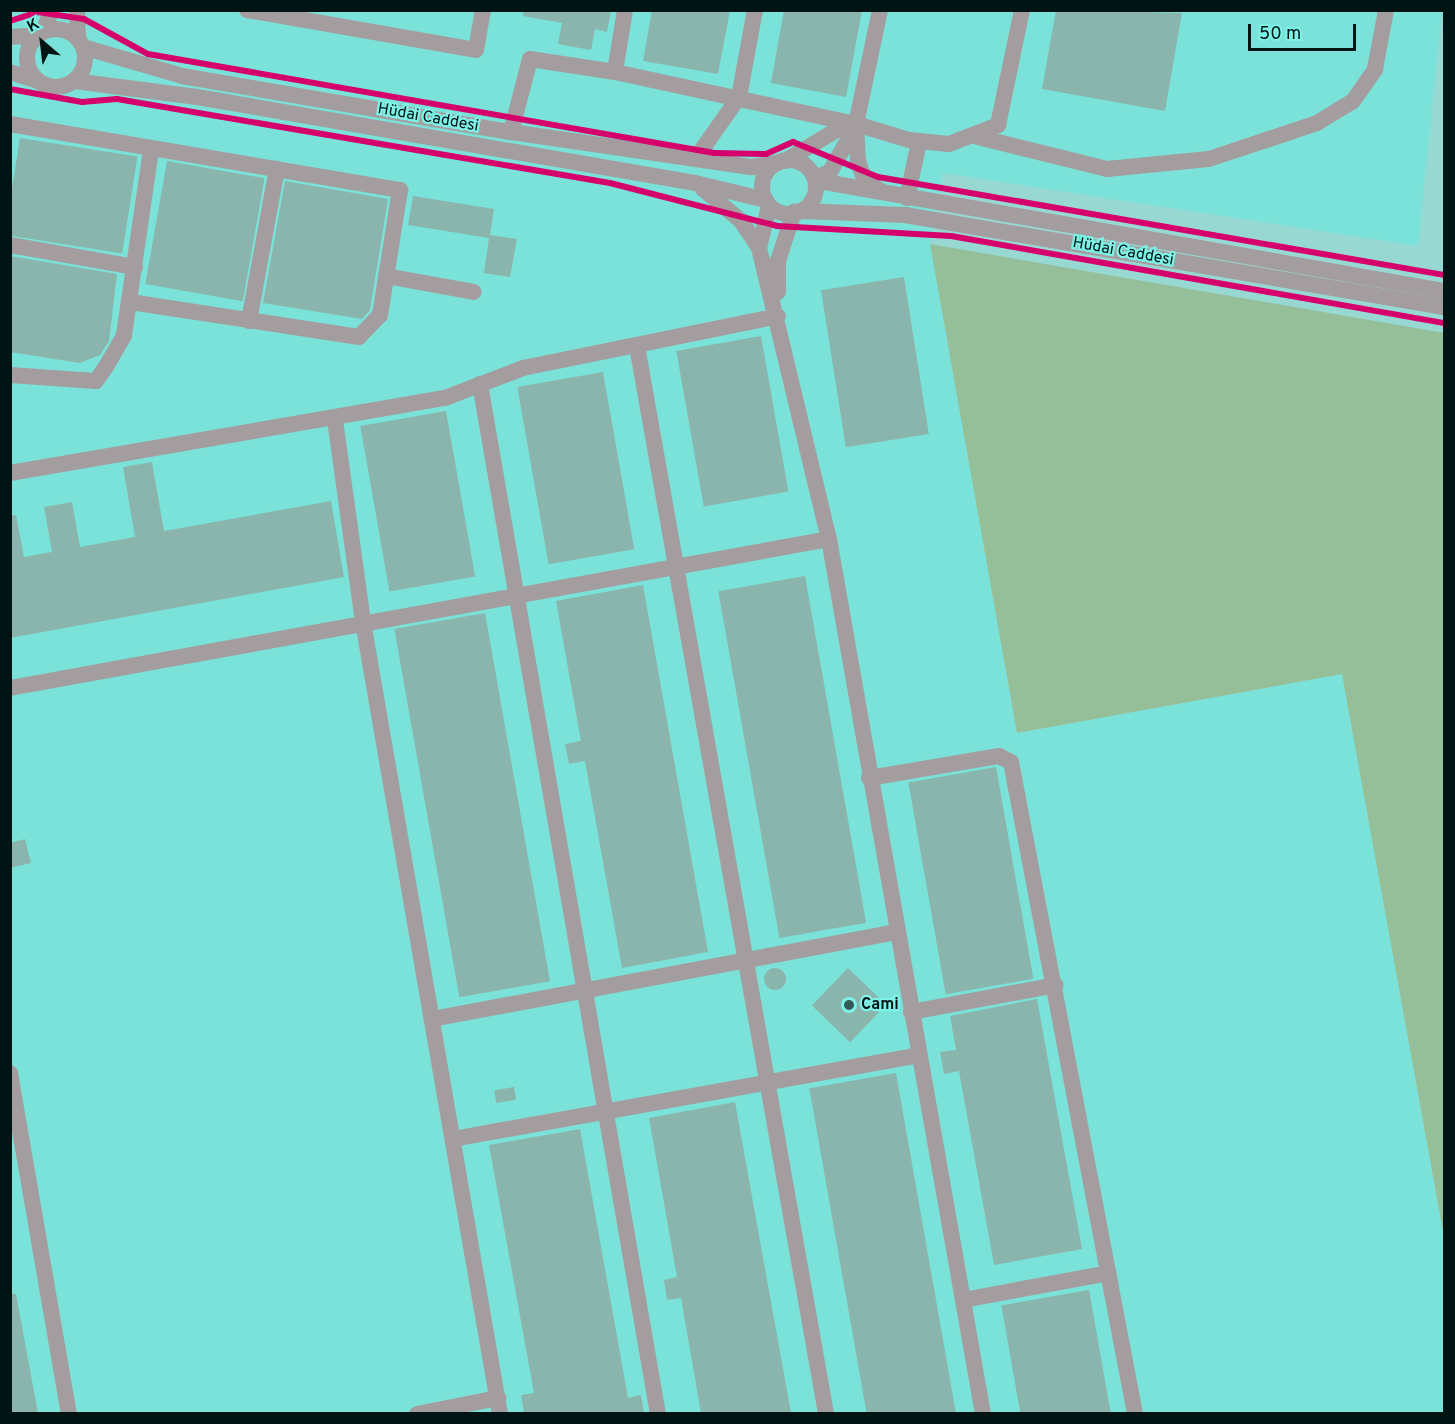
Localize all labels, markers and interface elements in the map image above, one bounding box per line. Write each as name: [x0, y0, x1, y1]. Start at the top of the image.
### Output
north arrow: [12, 12, 72, 72]
scale bar: [1251, 12, 1359, 50]
text: K: [24, 15, 43, 38]
text: 50 m: [1259, 23, 1301, 46]
street label: Hüdai Caddesi: [376, 100, 480, 136]
street label: Hüdai Caddesi: [1071, 234, 1175, 270]
place label: Cami: [861, 995, 899, 1015]
marker: Cami: [842, 998, 856, 1012]

